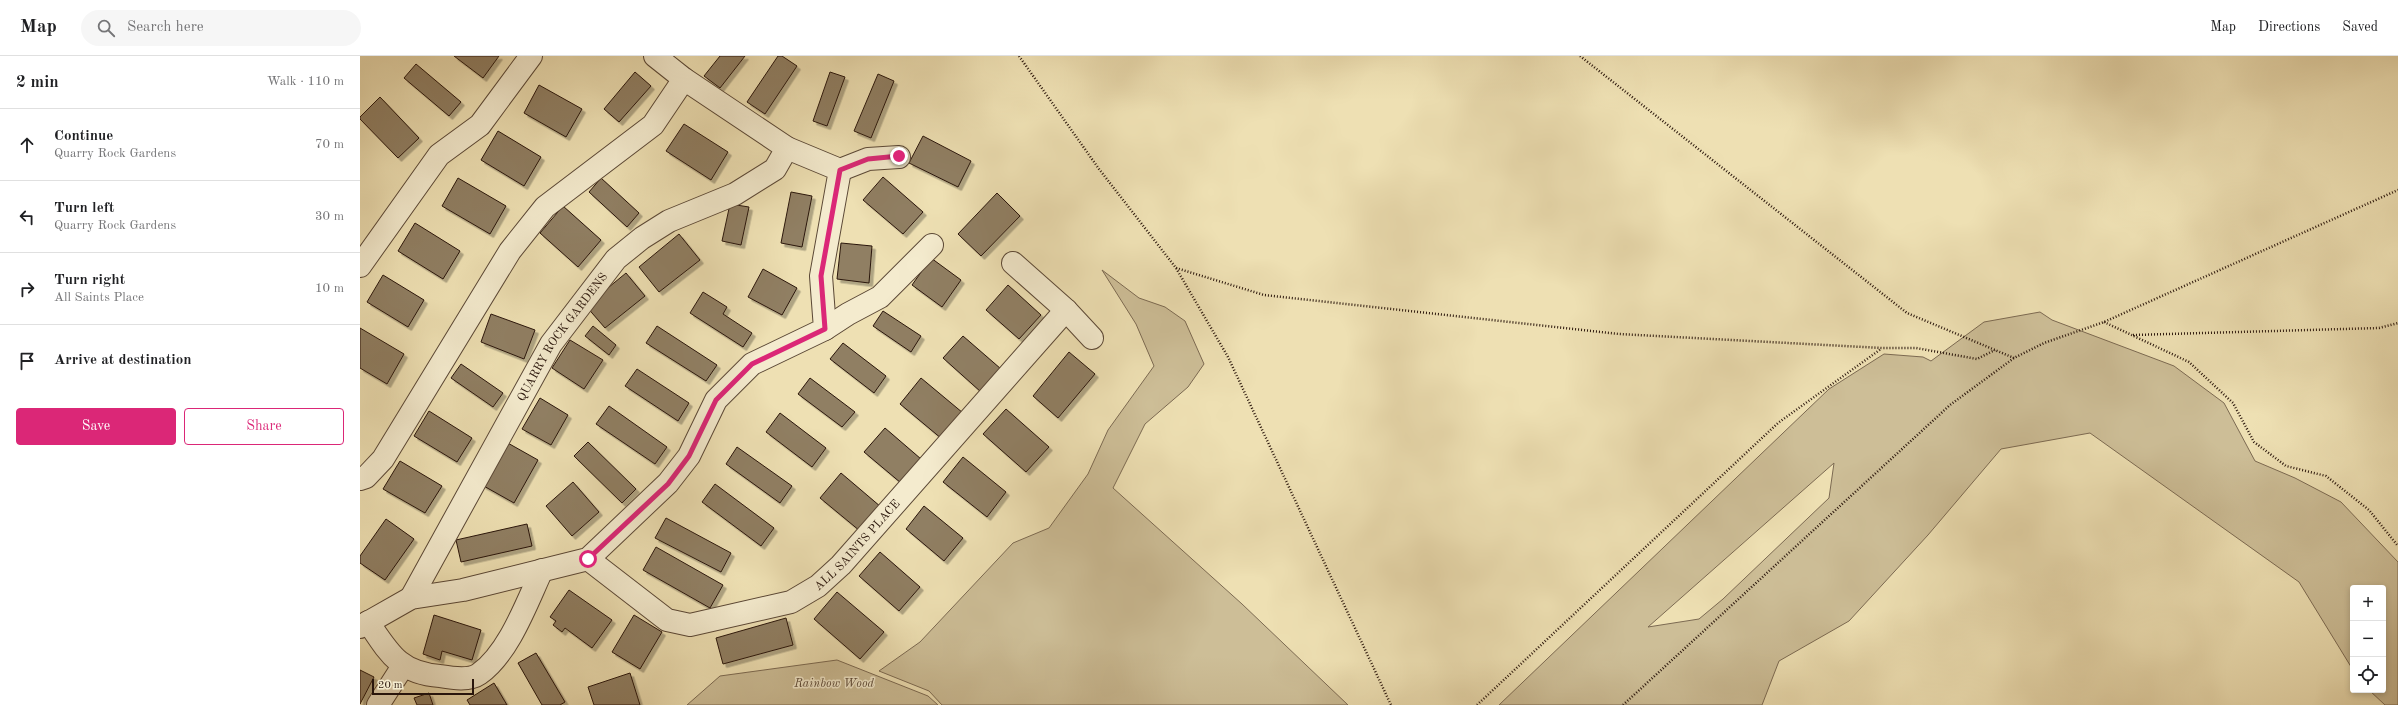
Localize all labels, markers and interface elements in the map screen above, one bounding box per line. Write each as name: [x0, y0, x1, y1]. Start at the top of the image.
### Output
search box: [81, 10, 361, 46]
icon: search: [95, 17, 117, 39]
text: Map: [20, 18, 57, 37]
text: Search here: [127, 20, 204, 35]
text: Map: [2210, 20, 2236, 34]
text: Directions: [2258, 20, 2320, 34]
text: Saved: [2342, 20, 2378, 34]
text: 2 min: [16, 74, 59, 91]
text: Walk · 110 m: [267, 75, 344, 88]
text: Continue: [54, 129, 113, 144]
icon: ahead: [16, 134, 38, 156]
text: 70 m: [315, 138, 344, 151]
text: Quarry Rock Gardens: [54, 147, 176, 160]
route end: [890, 147, 908, 165]
text: Turn left: [54, 201, 114, 216]
icon: left: [16, 206, 38, 228]
text: 30 m: [315, 210, 344, 223]
text: Quarry Rock Gardens: [54, 219, 176, 232]
street label: QUARRY ROCK GARDENS: [516, 271, 610, 404]
text: Turn right: [54, 273, 125, 288]
icon: right: [16, 278, 38, 300]
text: 10 m: [315, 282, 344, 295]
text: All Saints Place: [54, 291, 144, 304]
icon: arrive: [16, 350, 38, 372]
text: Arrive at destination: [54, 353, 192, 368]
button: Save: [16, 408, 176, 445]
button: Share: [184, 408, 344, 445]
street label: ALL SAINTS PLACE: [812, 498, 903, 593]
route start: [579, 550, 597, 568]
map controls: [2350, 585, 2386, 693]
button: +: [2350, 585, 2386, 621]
button: −: [2350, 621, 2386, 657]
button: locate: [2350, 657, 2386, 693]
scale bar: [372, 677, 474, 696]
park label: Rainbow Wood: [793, 678, 874, 690]
text: 20 m: [378, 680, 403, 691]

